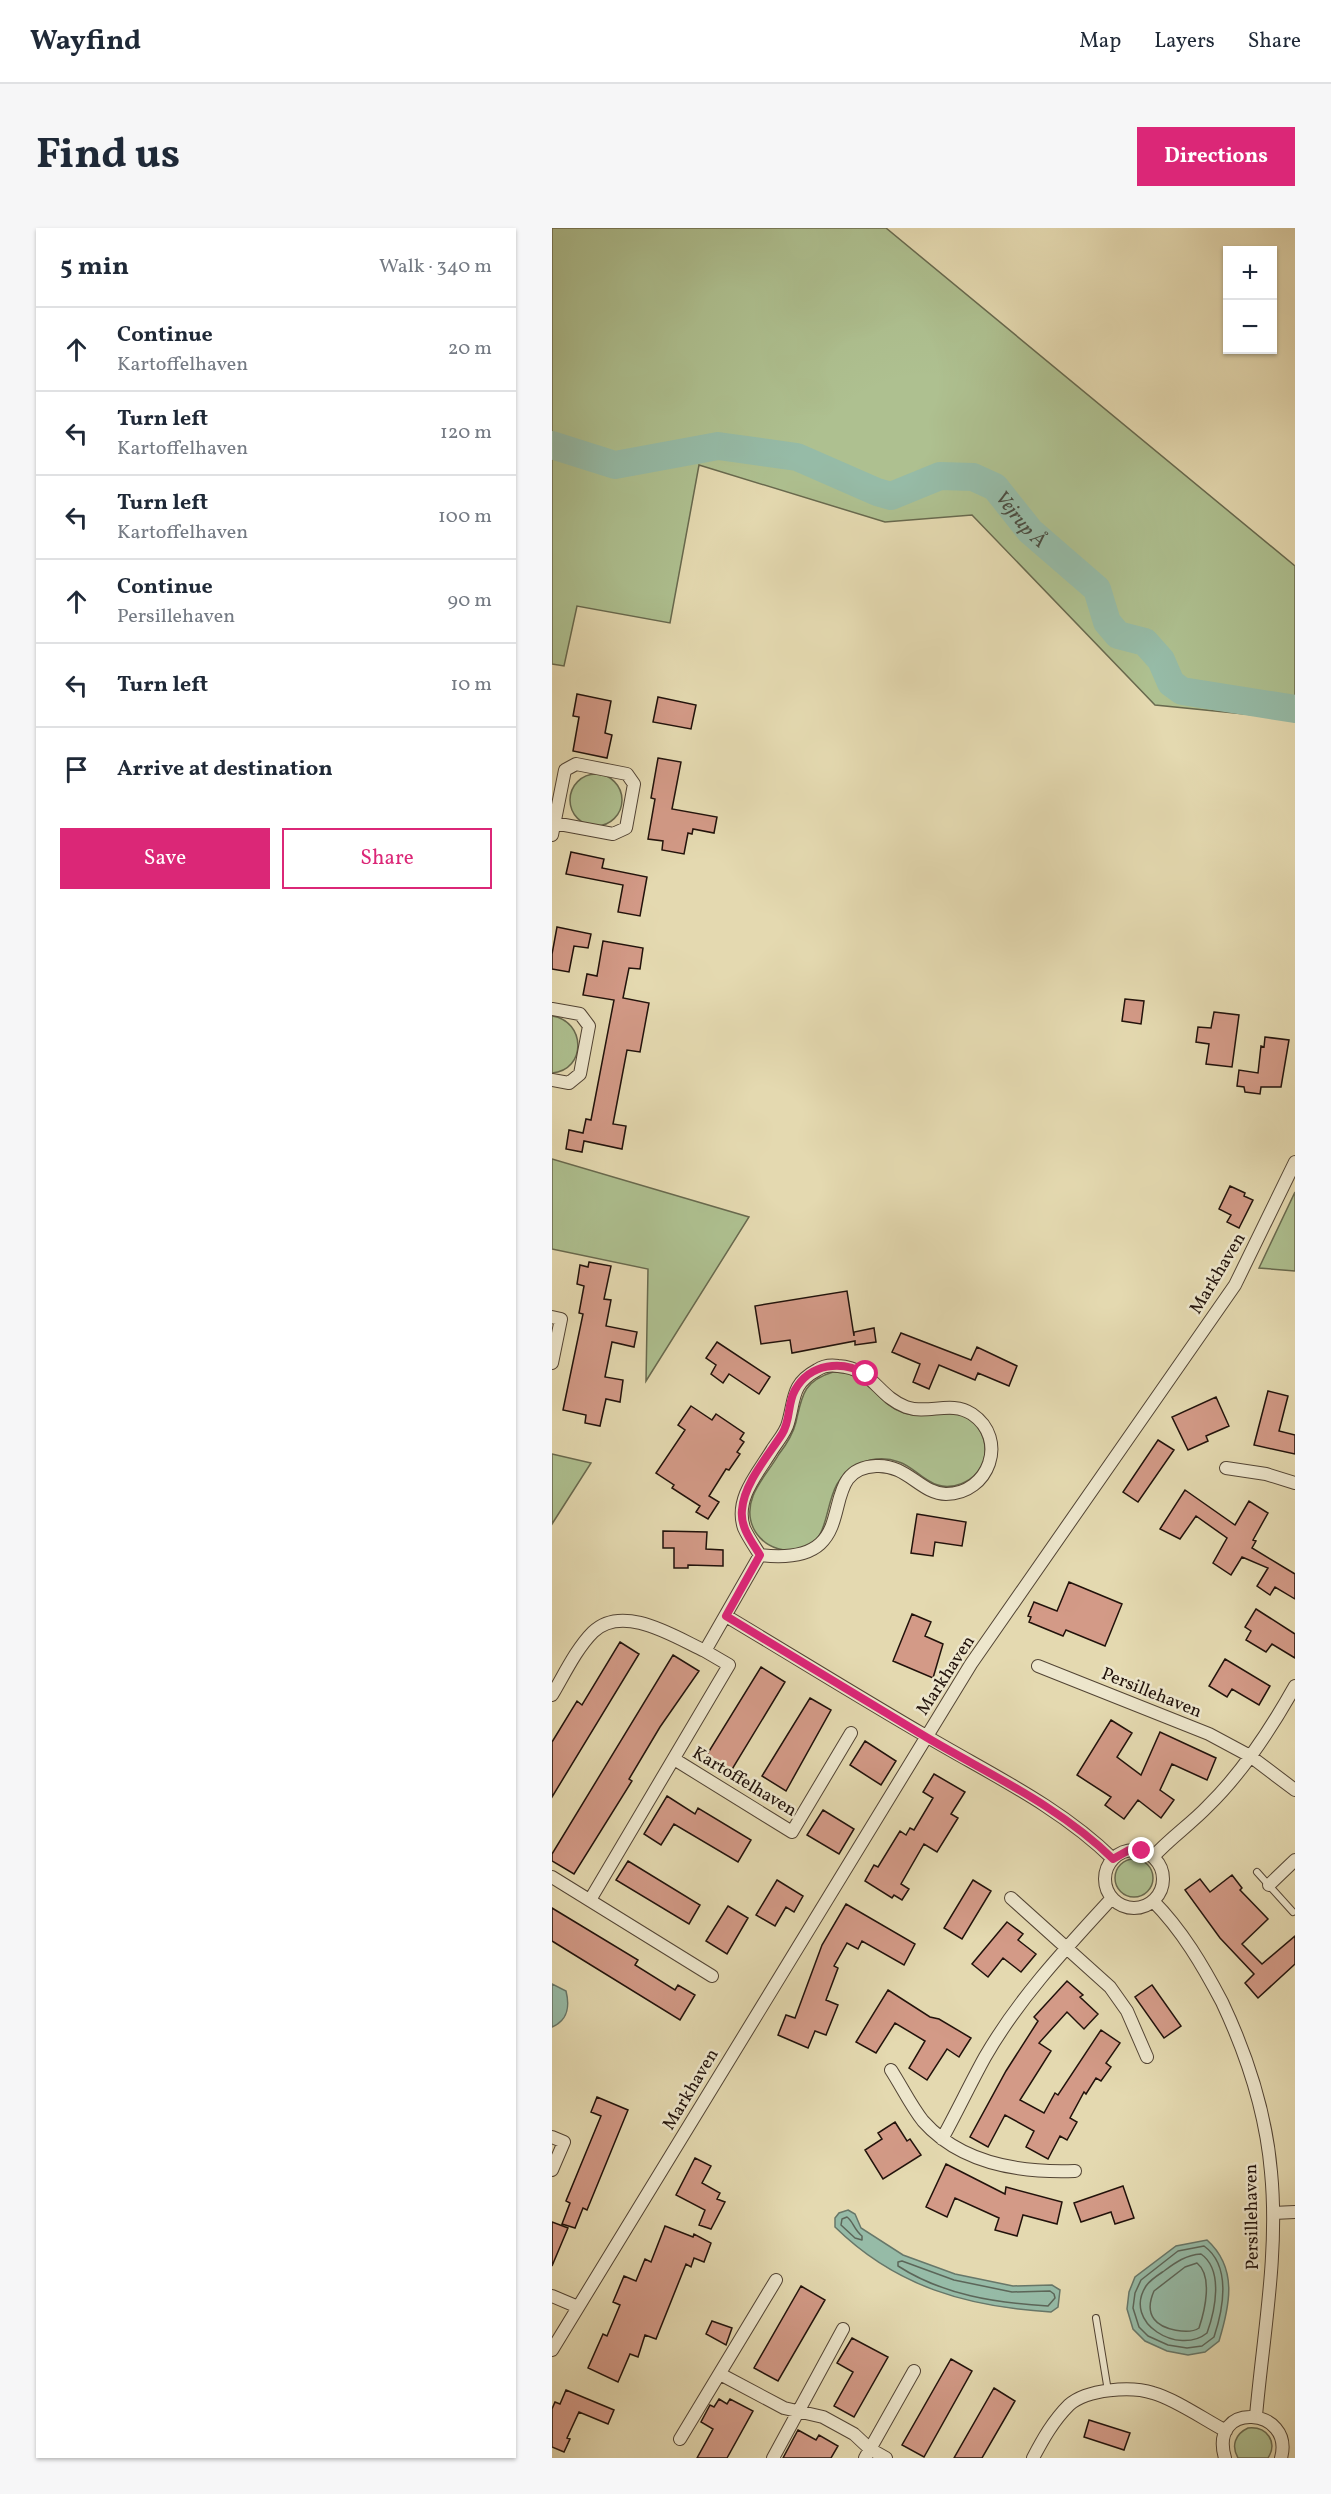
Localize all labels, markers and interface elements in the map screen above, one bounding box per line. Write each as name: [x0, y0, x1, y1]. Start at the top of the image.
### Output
text: Wayfind: [30, 22, 141, 61]
text: Map: [1079, 27, 1121, 56]
text: Layers: [1154, 27, 1215, 56]
text: Share: [1248, 27, 1301, 56]
text: Find us: [36, 127, 180, 186]
button: Directions: [1137, 127, 1295, 186]
map controls: [1223, 246, 1277, 354]
button: +: [1223, 246, 1277, 300]
text: 5 min: [60, 249, 129, 285]
text: Walk · 340 m: [379, 253, 492, 281]
button: −: [1223, 300, 1277, 354]
text: Continue: [117, 320, 213, 351]
icon: ahead: [60, 333, 93, 366]
text: 20 m: [448, 335, 492, 363]
text: Kartoffelhaven: [117, 351, 248, 379]
text: Turn left: [117, 404, 208, 435]
icon: left: [60, 417, 93, 450]
text: 120 m: [440, 419, 492, 447]
text: Kartoffelhaven: [117, 435, 248, 463]
water label: Vejrup Å: [987, 485, 1052, 556]
text: Turn left: [117, 488, 208, 519]
icon: left: [60, 501, 93, 534]
text: 100 m: [438, 503, 492, 531]
text: Kartoffelhaven: [117, 519, 248, 547]
text: Continue: [117, 572, 213, 603]
icon: ahead: [60, 585, 93, 618]
text: 90 m: [448, 587, 492, 615]
text: Persillehaven: [117, 603, 235, 631]
icon: left: [60, 669, 93, 702]
text: Turn left: [117, 670, 208, 701]
text: 10 m: [451, 671, 492, 699]
icon: arrive: [60, 753, 93, 786]
text: Arrive at destination: [117, 754, 333, 785]
button: Save: [60, 828, 270, 889]
button: Share: [282, 828, 492, 889]
street label: Markhaven: [1184, 1228, 1253, 1319]
route start: [852, 1360, 878, 1386]
street label: Markhaven: [911, 1631, 982, 1721]
street label: Persillehaven: [1097, 1662, 1206, 1725]
street label: Kartoffelhaven: [687, 1741, 801, 1824]
route end: [1128, 1837, 1154, 1863]
street label: Markhaven: [657, 2044, 726, 2135]
street label: Persillehaven: [1239, 2163, 1266, 2270]

